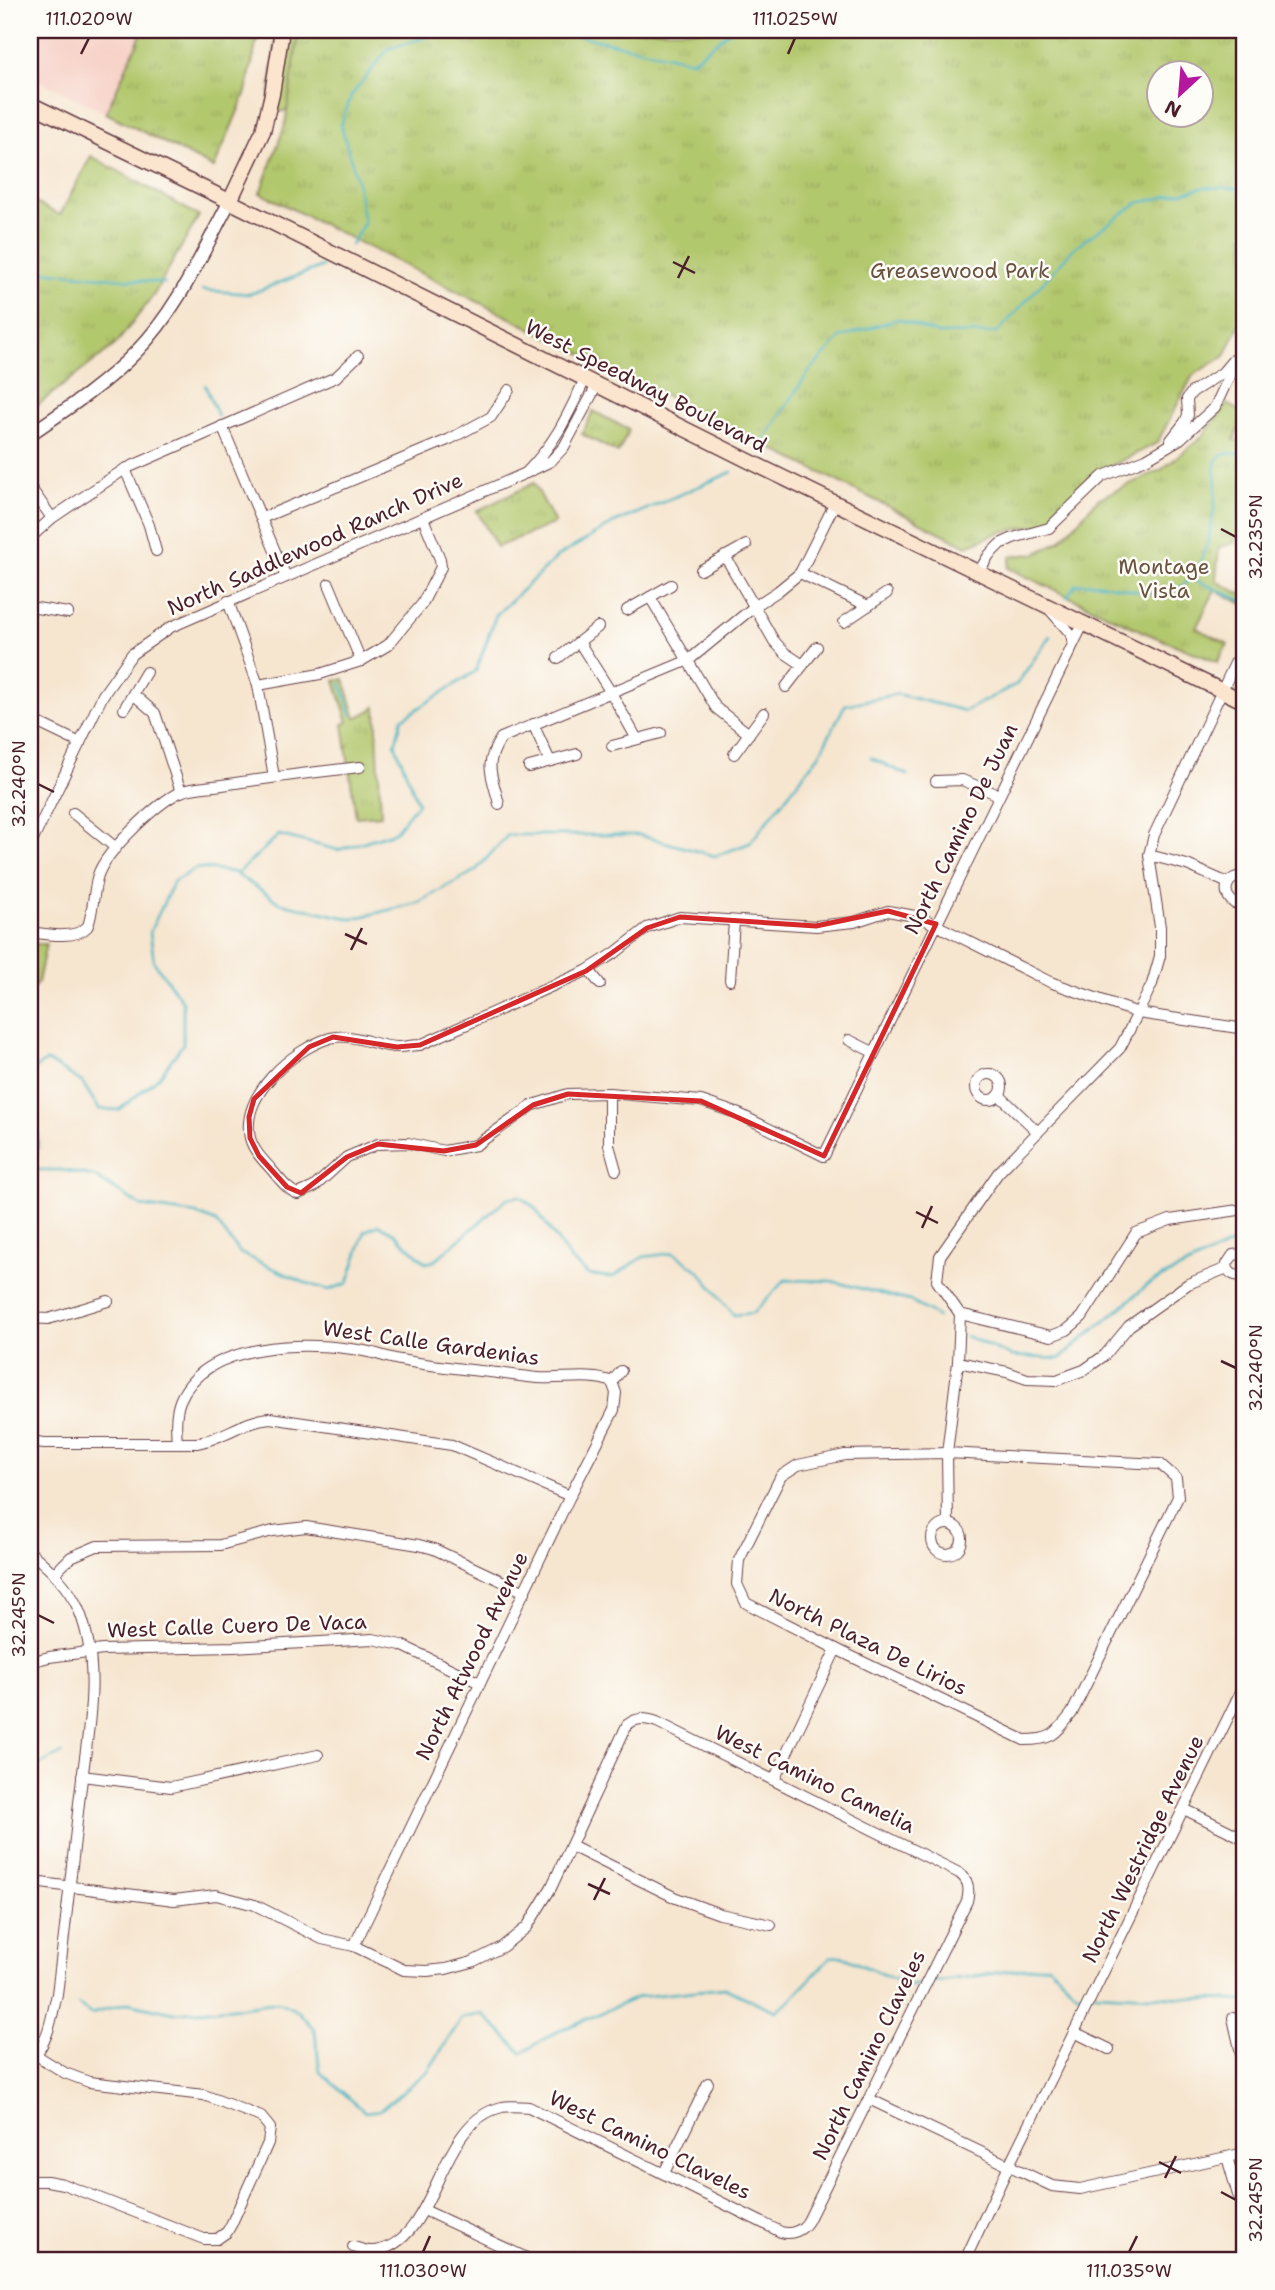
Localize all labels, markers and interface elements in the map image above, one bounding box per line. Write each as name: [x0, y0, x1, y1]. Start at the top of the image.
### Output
text: 111.020°W: [45, 7, 133, 31]
text: 111.025°W: [752, 7, 838, 31]
north arrow: [1146, 60, 1216, 130]
text: N: [1161, 94, 1185, 123]
park label: Greasewood Park: [870, 257, 1050, 285]
street label: West Speedway Boulevard: [520, 313, 772, 459]
street label: North Saddlewood Ranch Drive: [163, 466, 467, 622]
text: 32.235°N: [1244, 494, 1268, 580]
park label: Montage Vista: [1118, 553, 1210, 605]
street label: North Camino De Juan: [898, 719, 1024, 939]
text: 32.240°N: [7, 740, 31, 828]
street label: West Calle Gardenias: [321, 1314, 541, 1372]
text: 32.240°N: [1244, 1324, 1268, 1412]
street label: North Atwood Avenue: [409, 1547, 535, 1765]
text: 32.245°N: [7, 1572, 31, 1658]
street label: North Plaza De Lirios: [764, 1582, 972, 1702]
street label: West Calle Cuero De Vaca: [107, 1607, 367, 1645]
street label: West Camino Camelia: [710, 1718, 920, 1840]
street label: North Westridge Avenue: [1076, 1730, 1210, 1968]
street label: North Camino Claveles: [806, 1945, 932, 2165]
street label: West Camino Claveles: [544, 2084, 756, 2206]
text: 32.245°N: [1244, 2157, 1268, 2243]
text: 111.030°W: [379, 2259, 467, 2283]
text: 111.035°W: [1086, 2259, 1172, 2283]

